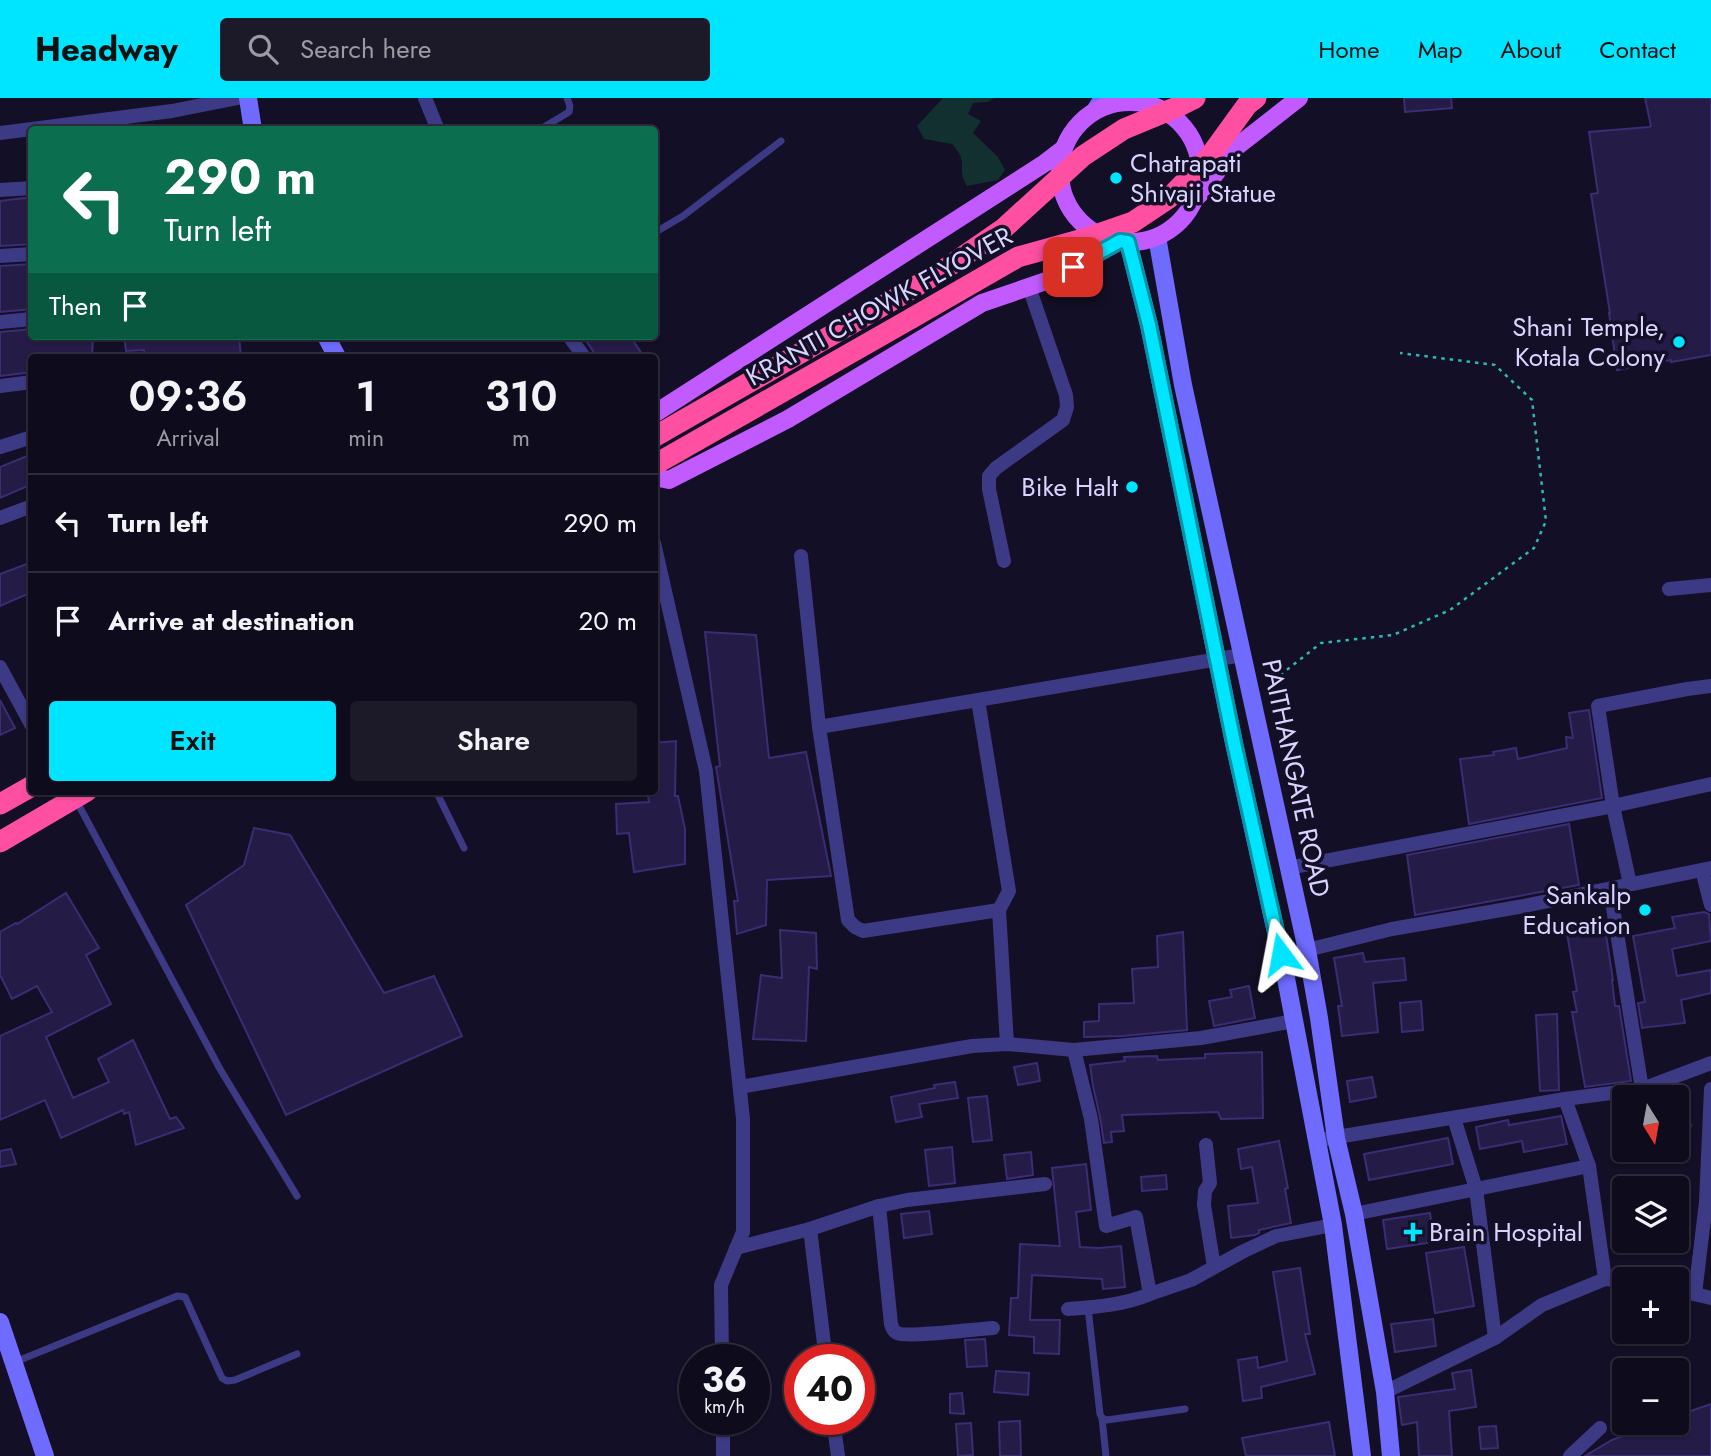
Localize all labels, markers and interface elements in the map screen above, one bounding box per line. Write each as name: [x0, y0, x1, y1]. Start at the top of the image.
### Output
search box: [220, 18, 710, 81]
text: Headway: [35, 26, 178, 73]
icon: search: [244, 30, 282, 68]
text: Search here: [300, 30, 431, 68]
text: Home: [1318, 32, 1380, 67]
text: Map: [1418, 32, 1462, 67]
text: About: [1500, 32, 1561, 67]
text: Contact: [1599, 32, 1676, 67]
text: 290 m: [164, 142, 316, 212]
place label: Chatrapati Shivaji Statue: [1130, 144, 1276, 212]
icon: left: [49, 154, 140, 245]
marker: Chatrapati Shivaji Statue: [1108, 170, 1124, 186]
text: Turn left: [164, 207, 271, 253]
street label: KRANTI CHOWK FLYOVER: [739, 217, 1019, 395]
pin: [1043, 237, 1103, 297]
icon: arrive: [1054, 248, 1092, 286]
text: Then: [49, 287, 102, 325]
icon: arrive: [116, 287, 154, 325]
place label: Shani Temple, Kotala Colony: [1512, 308, 1666, 376]
marker: Shani Temple, Kotala Colony: [1671, 334, 1687, 350]
text: 09:36: [129, 366, 248, 427]
text: 1: [356, 366, 376, 427]
text: 310: [485, 366, 557, 427]
text: Arrival: [156, 421, 220, 455]
text: min: [348, 421, 384, 455]
text: m: [512, 421, 530, 455]
place label: Bike Halt: [1021, 468, 1119, 506]
marker: Bike Halt: [1124, 479, 1140, 495]
icon: left: [49, 504, 87, 542]
text: Turn left: [108, 504, 208, 542]
text: 290 m: [564, 504, 637, 542]
icon: arrive: [49, 602, 87, 640]
text: Arrive at destination: [108, 602, 355, 640]
text: 20 m: [579, 602, 637, 640]
street label: PAITHANGATE ROAD: [1252, 656, 1340, 900]
button: Exit: [49, 701, 336, 781]
button: Share: [350, 701, 637, 781]
place label: Sankalp Education: [1522, 876, 1631, 944]
marker: Sankalp Education: [1637, 902, 1653, 918]
position arrow: [1244, 917, 1318, 991]
north arrow: [1612, 1085, 1689, 1162]
map controls: [1612, 1085, 1689, 1435]
button: layers: [1612, 1176, 1689, 1253]
place label: Brain Hospital: [1429, 1213, 1583, 1251]
marker: Brain Hospital: [1403, 1222, 1423, 1242]
button: +: [1612, 1267, 1689, 1344]
speed limit sign: 40: [784, 1344, 875, 1435]
text: 36: [702, 1355, 747, 1405]
button: −: [1612, 1358, 1689, 1435]
text: km/h: [704, 1394, 745, 1420]

